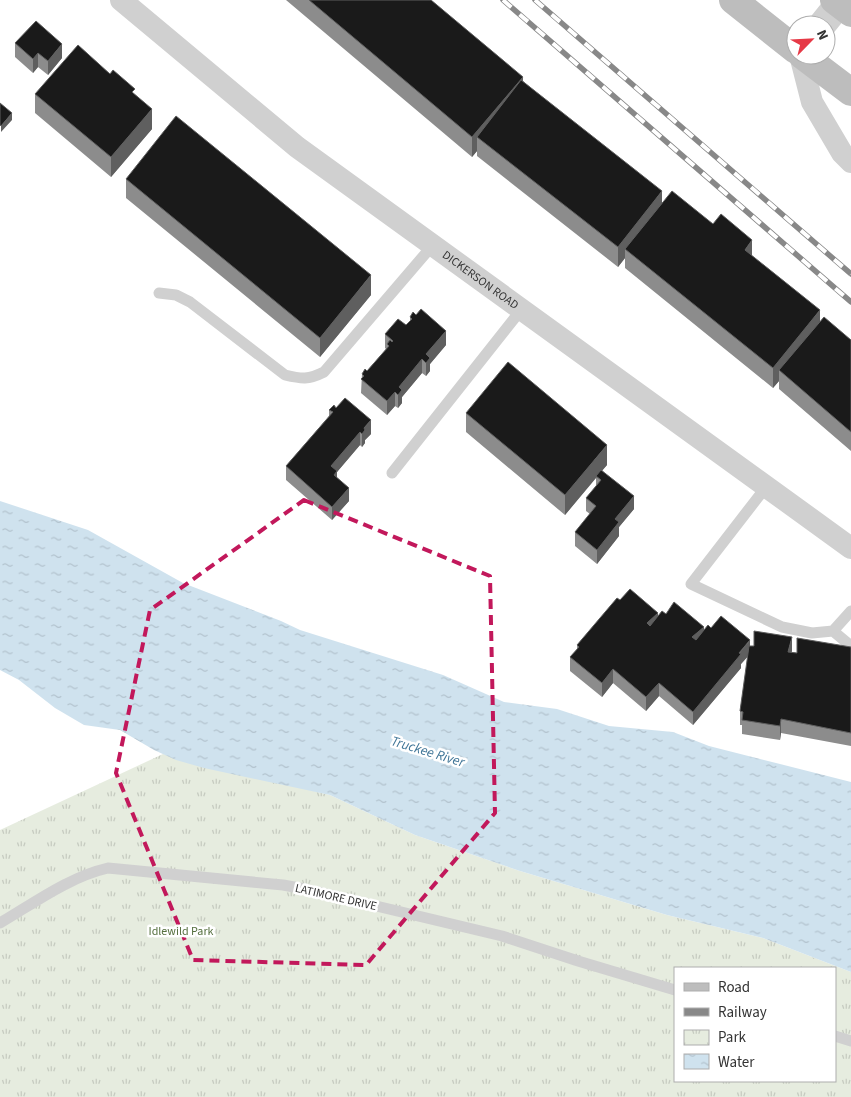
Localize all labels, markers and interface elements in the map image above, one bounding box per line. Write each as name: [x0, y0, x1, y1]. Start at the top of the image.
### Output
north arrow: [786, 15, 836, 65]
text: N: [811, 27, 833, 43]
street label: DICKERSON ROAD: [439, 247, 522, 314]
water label: Truckee River: [389, 731, 468, 773]
street label: LATIMORE DRIVE: [293, 880, 378, 915]
park label: Idlewild Park: [148, 923, 214, 940]
legend: [674, 967, 836, 1082]
text: Road: [718, 977, 750, 998]
text: Railway: [718, 1002, 767, 1023]
text: Park: [718, 1027, 747, 1048]
text: Water: [718, 1052, 755, 1073]

